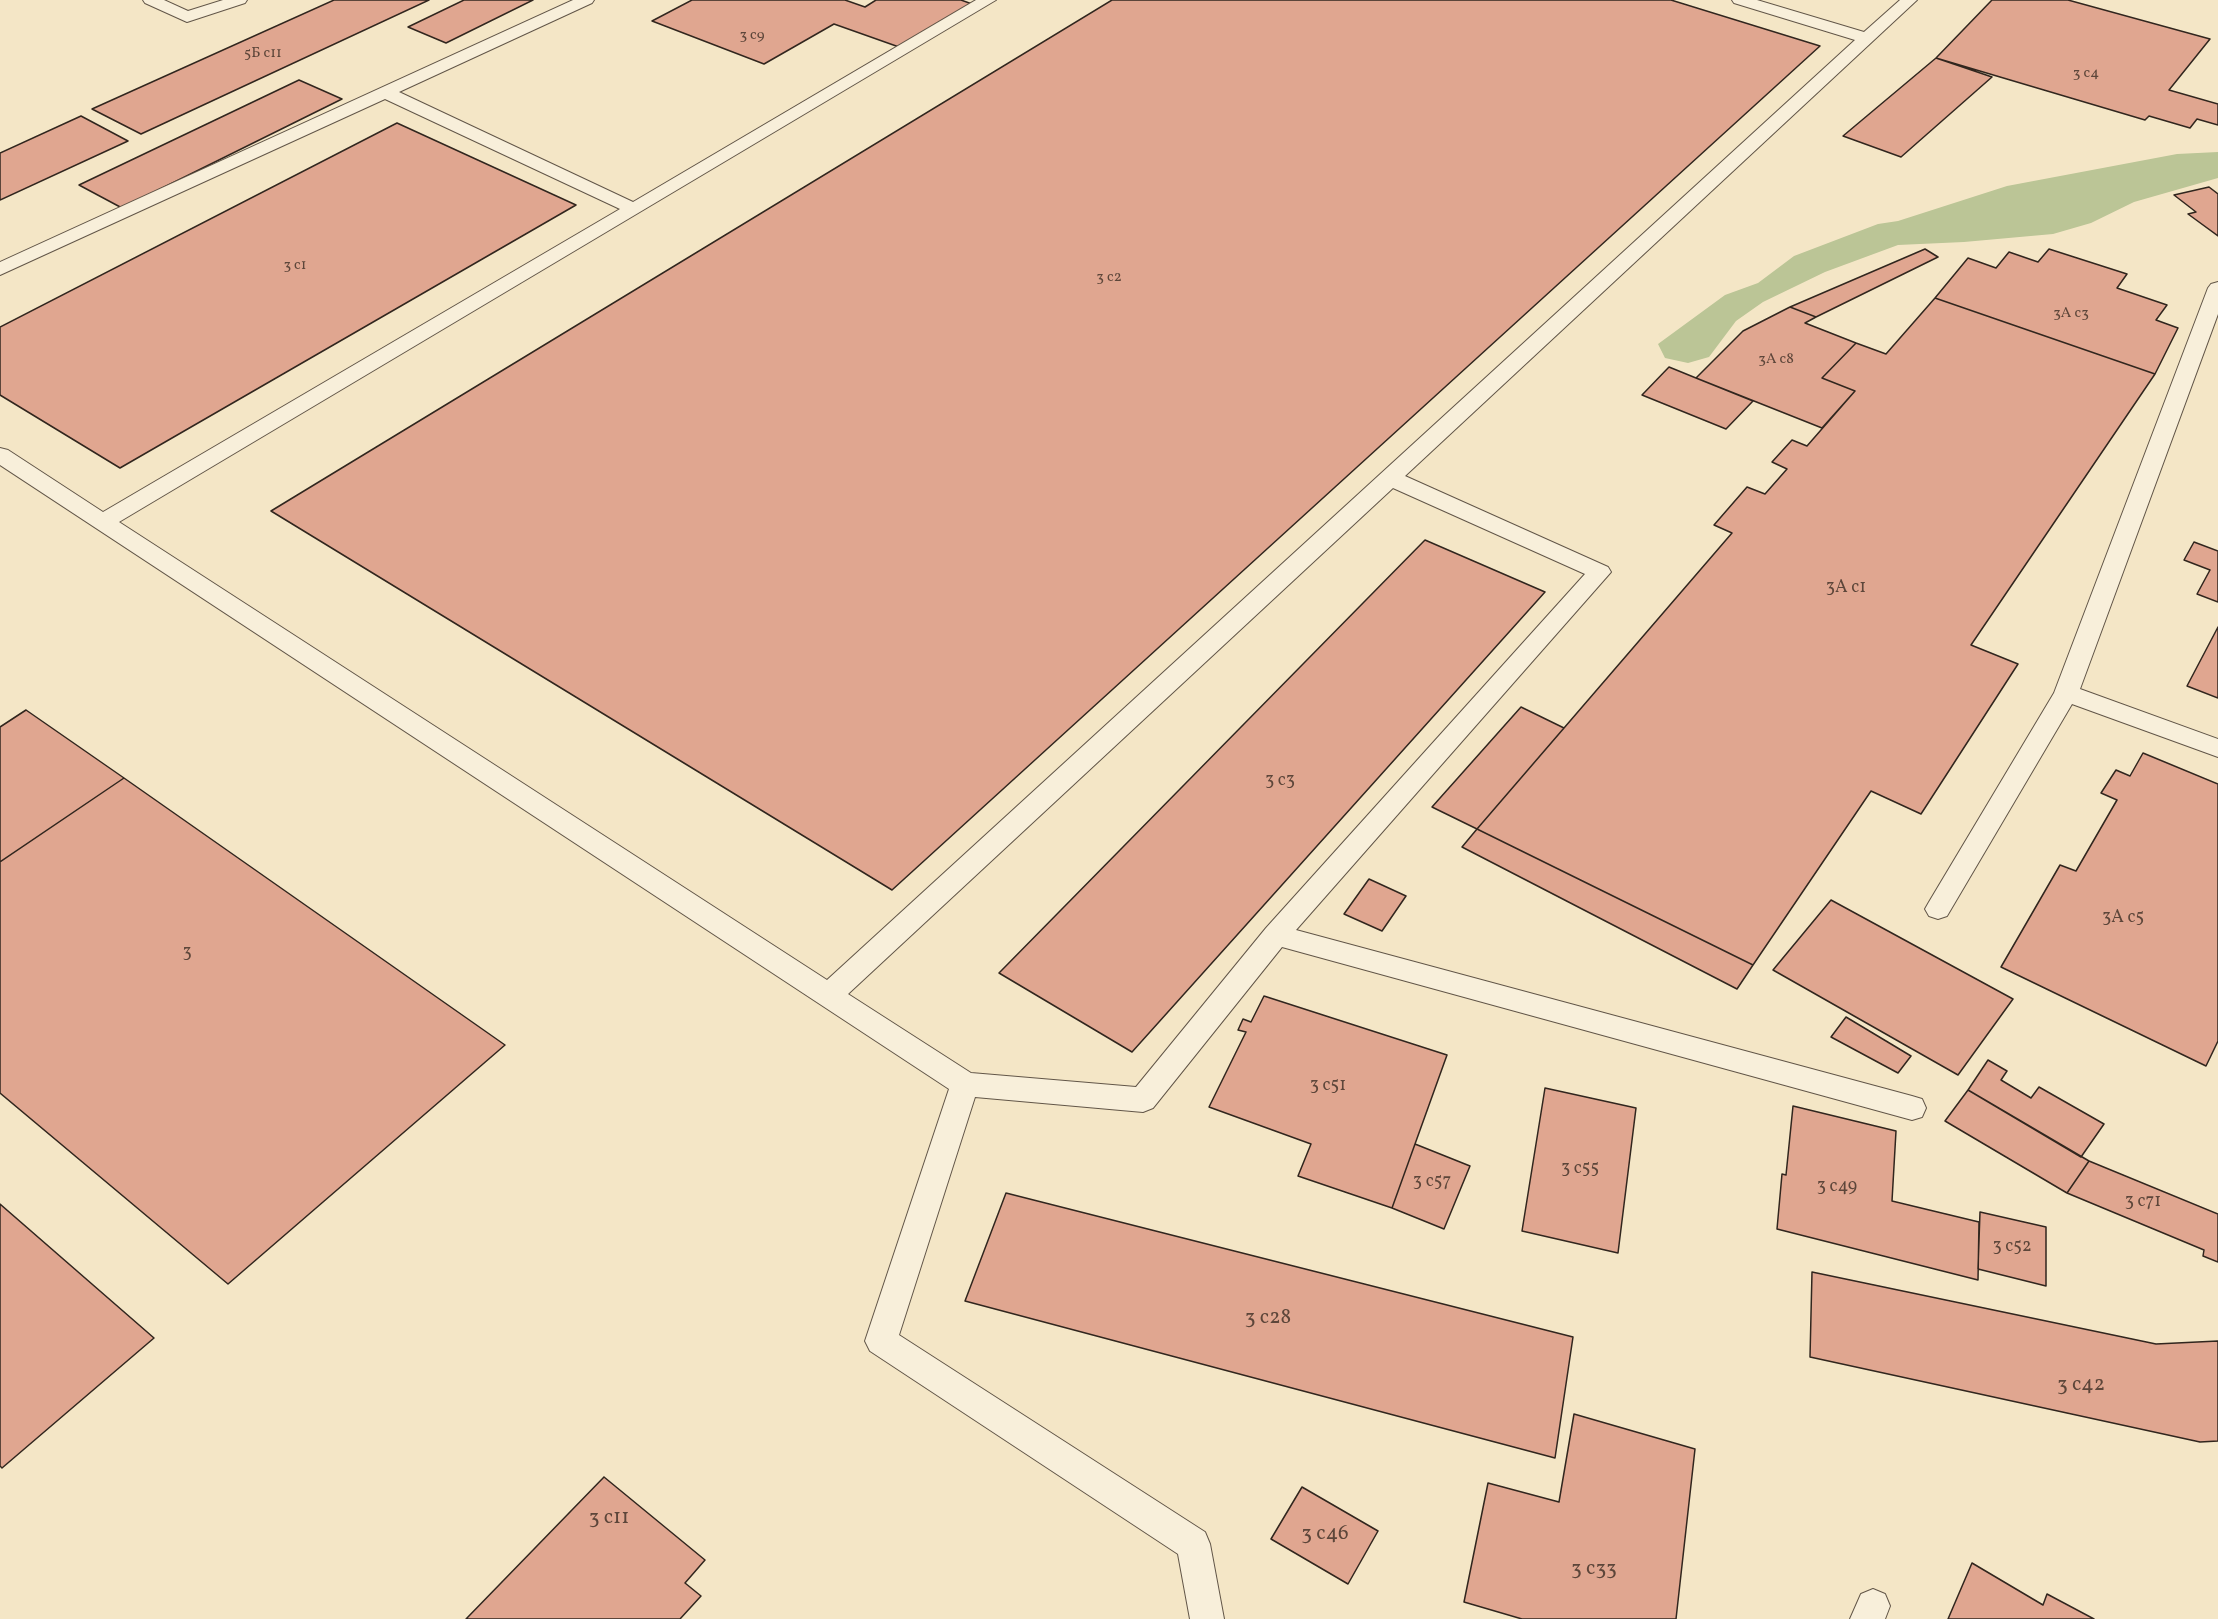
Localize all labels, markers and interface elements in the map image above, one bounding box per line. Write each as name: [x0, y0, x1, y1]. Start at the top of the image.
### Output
house number: 3 с9: [739, 27, 765, 45]
house number: 5Б с11: [244, 45, 282, 63]
house number: 3 с4: [2073, 65, 2099, 83]
house number: 3 с1: [283, 257, 307, 275]
house number: 3 с2: [1096, 269, 1122, 287]
house number: 3А с3: [2053, 305, 2089, 323]
house number: 3А с8: [1758, 351, 1794, 369]
house number: 3А с1: [1826, 578, 1866, 600]
house number: 3 с3: [1265, 771, 1295, 793]
house number: 3А с5: [2102, 908, 2144, 930]
house number: 3: [182, 943, 192, 965]
house number: 3 с51: [1310, 1076, 1346, 1098]
house number: 3 с55: [1561, 1159, 1599, 1181]
house number: 3 с57: [1413, 1172, 1451, 1194]
house number: 3 с49: [1817, 1177, 1857, 1199]
house number: 3 с71: [2125, 1192, 2161, 1214]
house number: 3 с52: [1992, 1237, 2032, 1259]
house number: 3 с28: [1245, 1306, 1291, 1332]
house number: 3 с42: [2057, 1373, 2105, 1399]
house number: 3 с11: [589, 1506, 629, 1532]
house number: 3 с46: [1301, 1522, 1349, 1548]
house number: 3 с33: [1571, 1557, 1617, 1583]

